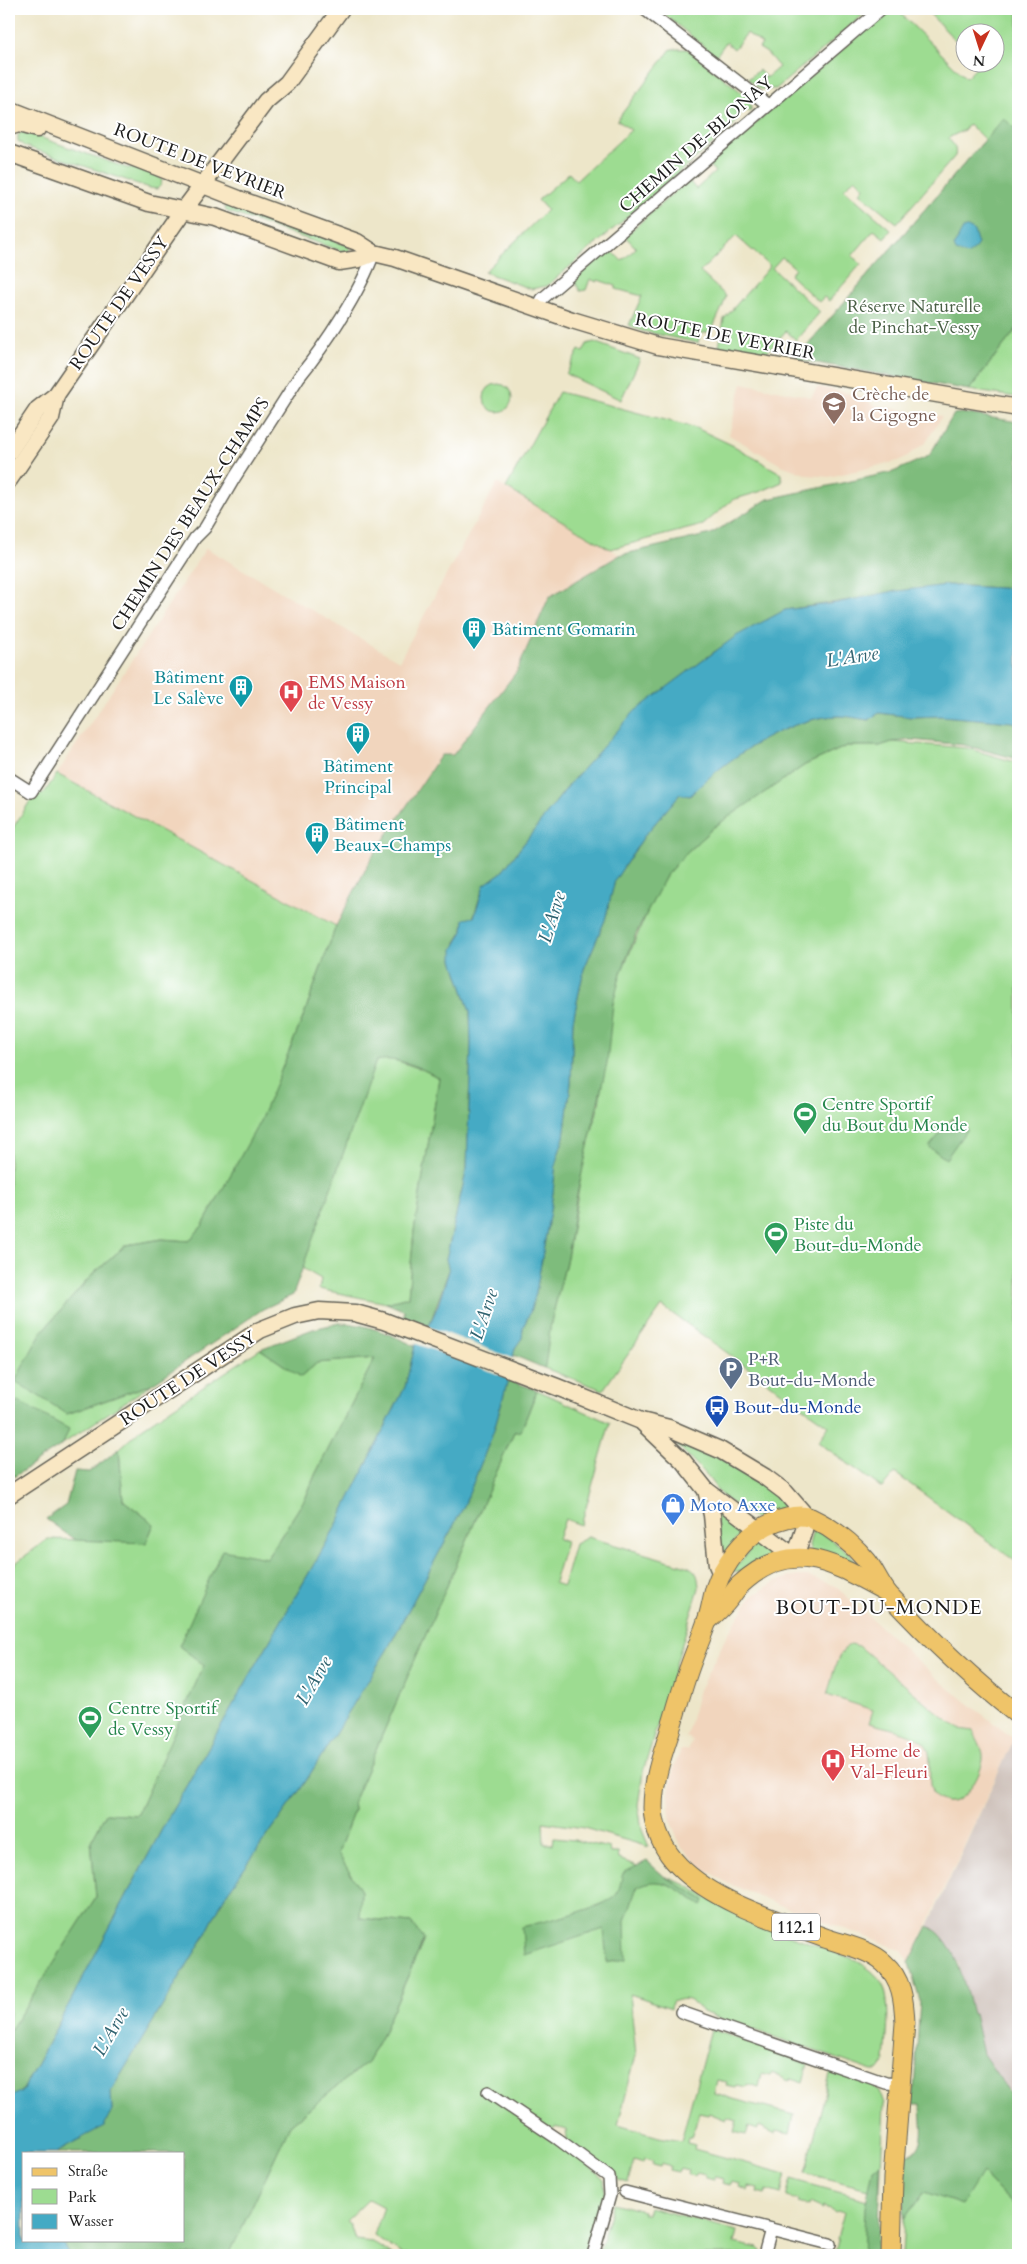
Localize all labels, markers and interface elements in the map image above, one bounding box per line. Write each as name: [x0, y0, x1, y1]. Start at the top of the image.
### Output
north arrow: [954, 22, 1004, 72]
text: N: [972, 51, 986, 70]
street label: CHEMIN DE-BLONAY: [614, 70, 779, 219]
street label: ROUTE DE VEYRIER: [110, 117, 290, 206]
street label: ROUTE DE VESSY: [64, 231, 175, 375]
park label: Réserve Naturelle de Pinchat-Vessy: [847, 294, 981, 340]
street label: ROUTE DE VEYRIER: [633, 307, 817, 366]
place label: Crèche de la Cigogne: [852, 382, 936, 428]
school or university icon: Crèche de la Cigogne: [821, 391, 847, 425]
street label: CHEMIN DES BEAUX-CHAMPS: [105, 393, 276, 636]
building icon: Bâtiment Gomarin: [461, 616, 487, 650]
place label: Bâtiment Gomarin: [492, 617, 637, 642]
water label: L'Arve: [824, 640, 881, 674]
place label: Bâtiment Le Salève: [153, 665, 224, 711]
place label: EMS Maison de Vessy: [308, 670, 406, 716]
building icon: Bâtiment Le Salève: [228, 674, 254, 708]
hospital icon: EMS Maison de Vessy: [278, 679, 304, 713]
building icon: Bâtiment Principal: [345, 721, 371, 755]
place label: Bâtiment Principal: [323, 754, 393, 800]
place label: Bâtiment Beaux-Champs: [334, 812, 451, 858]
building icon: Bâtiment Beaux-Champs: [304, 821, 330, 855]
water label: L'Arve: [532, 888, 572, 946]
place label: Centre Sportif du Bout du Monde: [822, 1092, 968, 1138]
sports icon: Centre Sportif du Bout du Monde: [792, 1101, 818, 1135]
place label: Piste du Bout-du-Monde: [794, 1212, 922, 1258]
sports icon: Piste du Bout-du-Monde: [763, 1221, 789, 1255]
water label: L'Arve: [463, 1285, 505, 1343]
street label: ROUTE DE VESSY: [115, 1325, 262, 1432]
place label: P+R Bout-du-Monde: [748, 1347, 876, 1393]
parking icon: P+R Bout-du-Monde: [718, 1356, 744, 1390]
bus stop icon: Bout-du-Monde: [704, 1394, 730, 1428]
place label: Bout-du-Monde: [734, 1395, 862, 1420]
shop icon: Moto Axxe: [660, 1492, 686, 1526]
place label: Moto Axxe: [690, 1493, 776, 1518]
district label: BOUT-DU-MONDE: [775, 1594, 983, 1621]
water label: L'Arve: [289, 1651, 339, 1710]
place label: Centre Sportif de Vessy: [108, 1696, 220, 1742]
sports icon: Centre Sportif de Vessy: [77, 1705, 103, 1739]
place label: Home de Val-Fleuri: [850, 1739, 928, 1785]
hospital icon: Home de Val-Fleuri: [820, 1748, 846, 1782]
road number: 112.1: [772, 1914, 820, 1940]
water label: L'Arve: [86, 2002, 136, 2061]
legend: [22, 2152, 185, 2242]
text: Straße: [68, 2161, 108, 2181]
text: Park: [68, 2187, 97, 2207]
text: Wasser: [67, 2211, 114, 2231]

